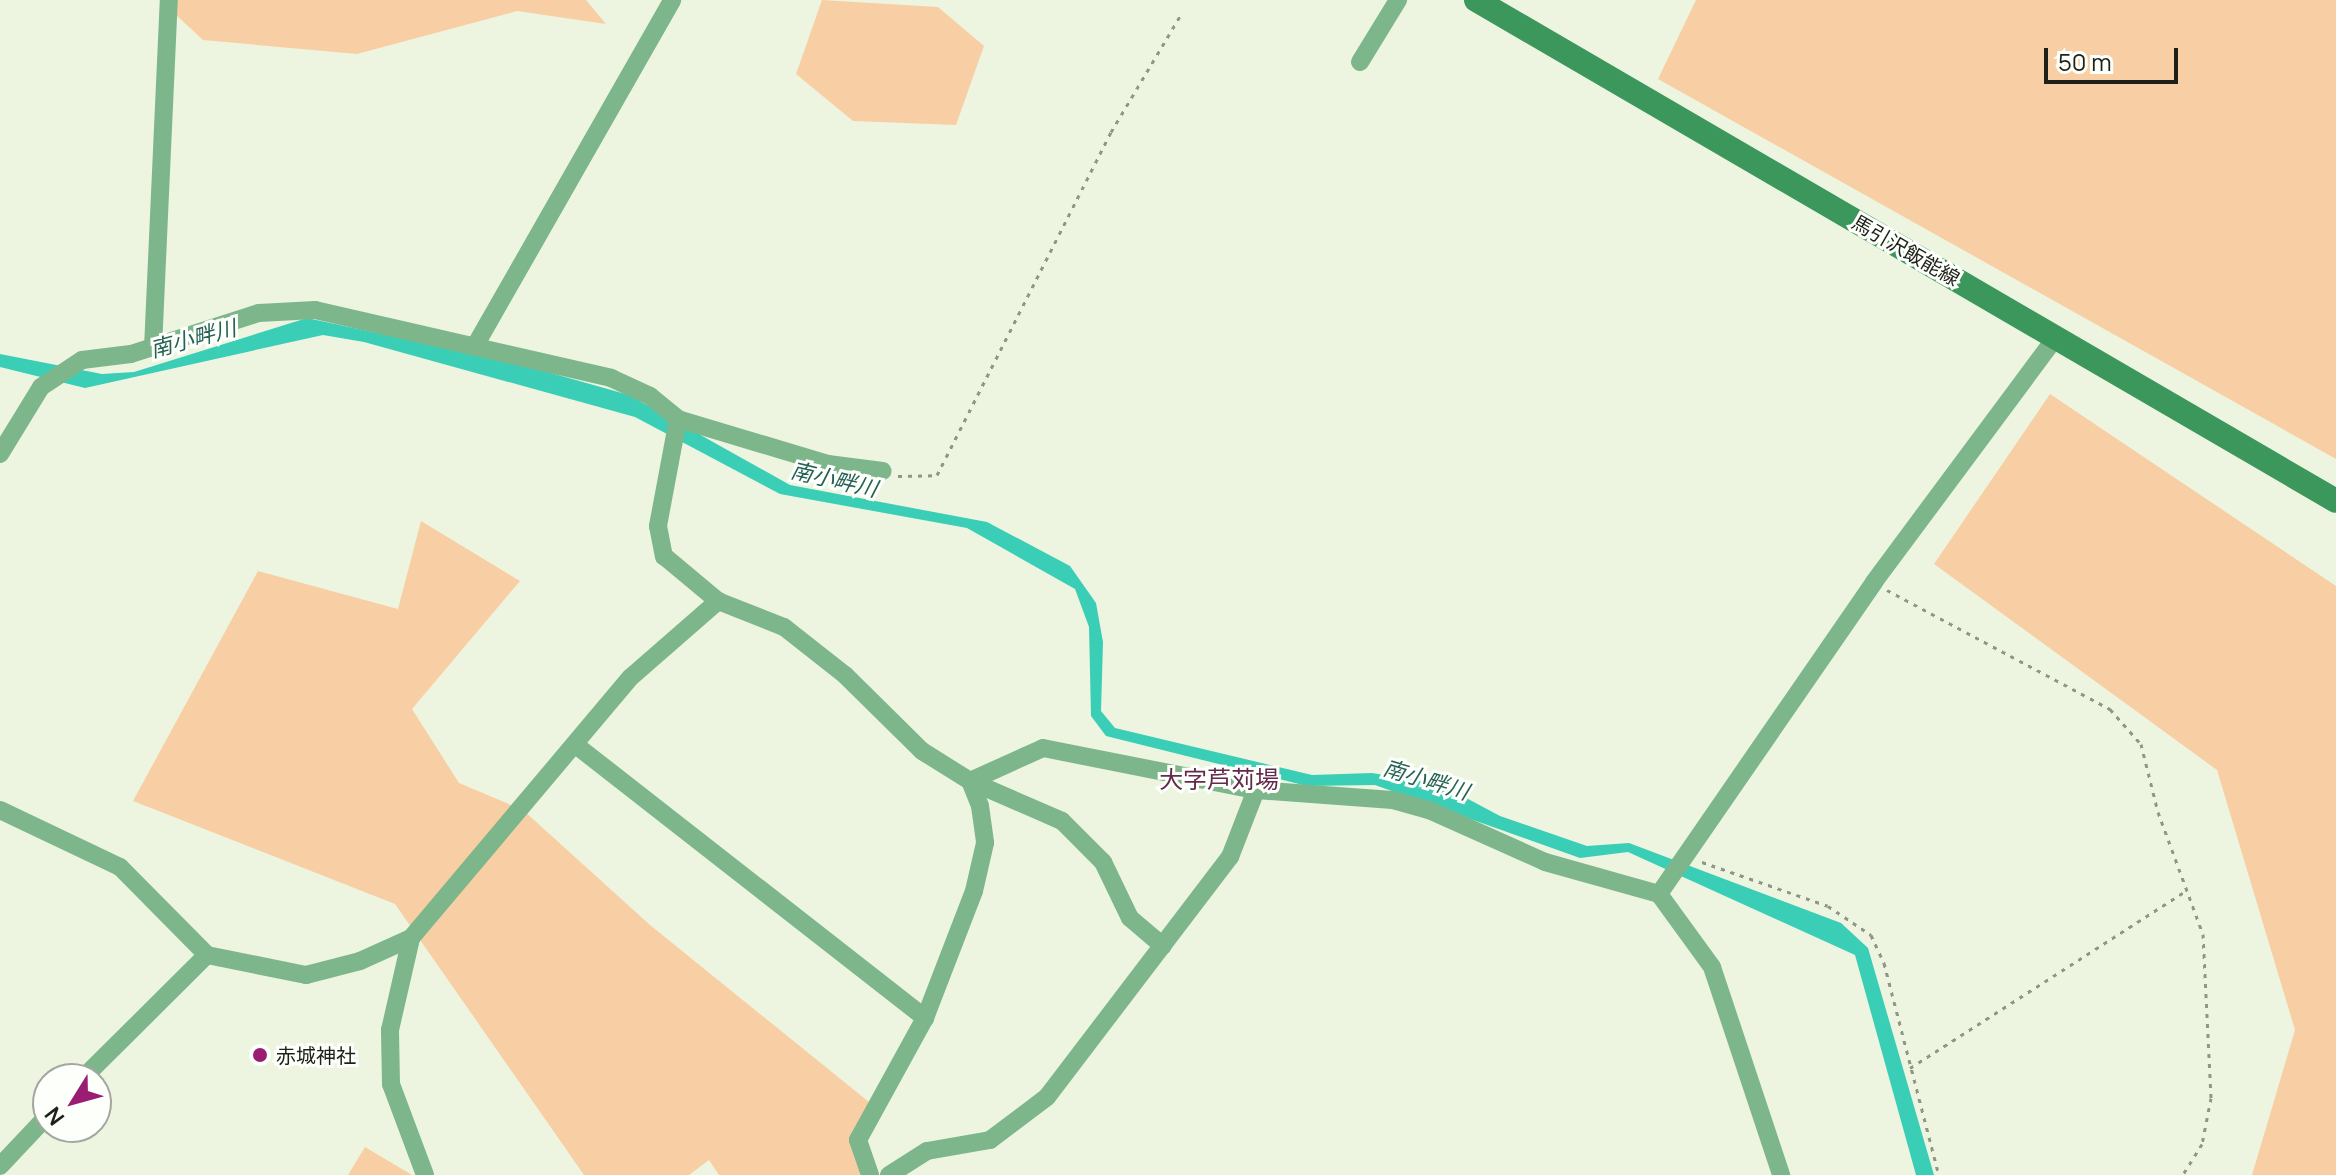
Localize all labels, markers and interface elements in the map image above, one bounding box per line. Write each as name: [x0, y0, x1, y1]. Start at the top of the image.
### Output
scale bar: [2048, 32, 2182, 82]
text: 50 m: [2058, 45, 2112, 78]
street label: 馬引沢飯能線: [1848, 210, 1964, 290]
water label: 南小畔川: [147, 315, 239, 363]
water label: 南小畔川: [788, 457, 880, 503]
water label: 南小畔川: [1380, 755, 1472, 805]
district label: 大字芦苅場: [1159, 765, 1279, 793]
place label: 赤城神社: [276, 1043, 356, 1067]
marker: 赤城神社: [251, 1046, 269, 1064]
north arrow: [32, 1063, 112, 1143]
text: N: [38, 1101, 71, 1132]

